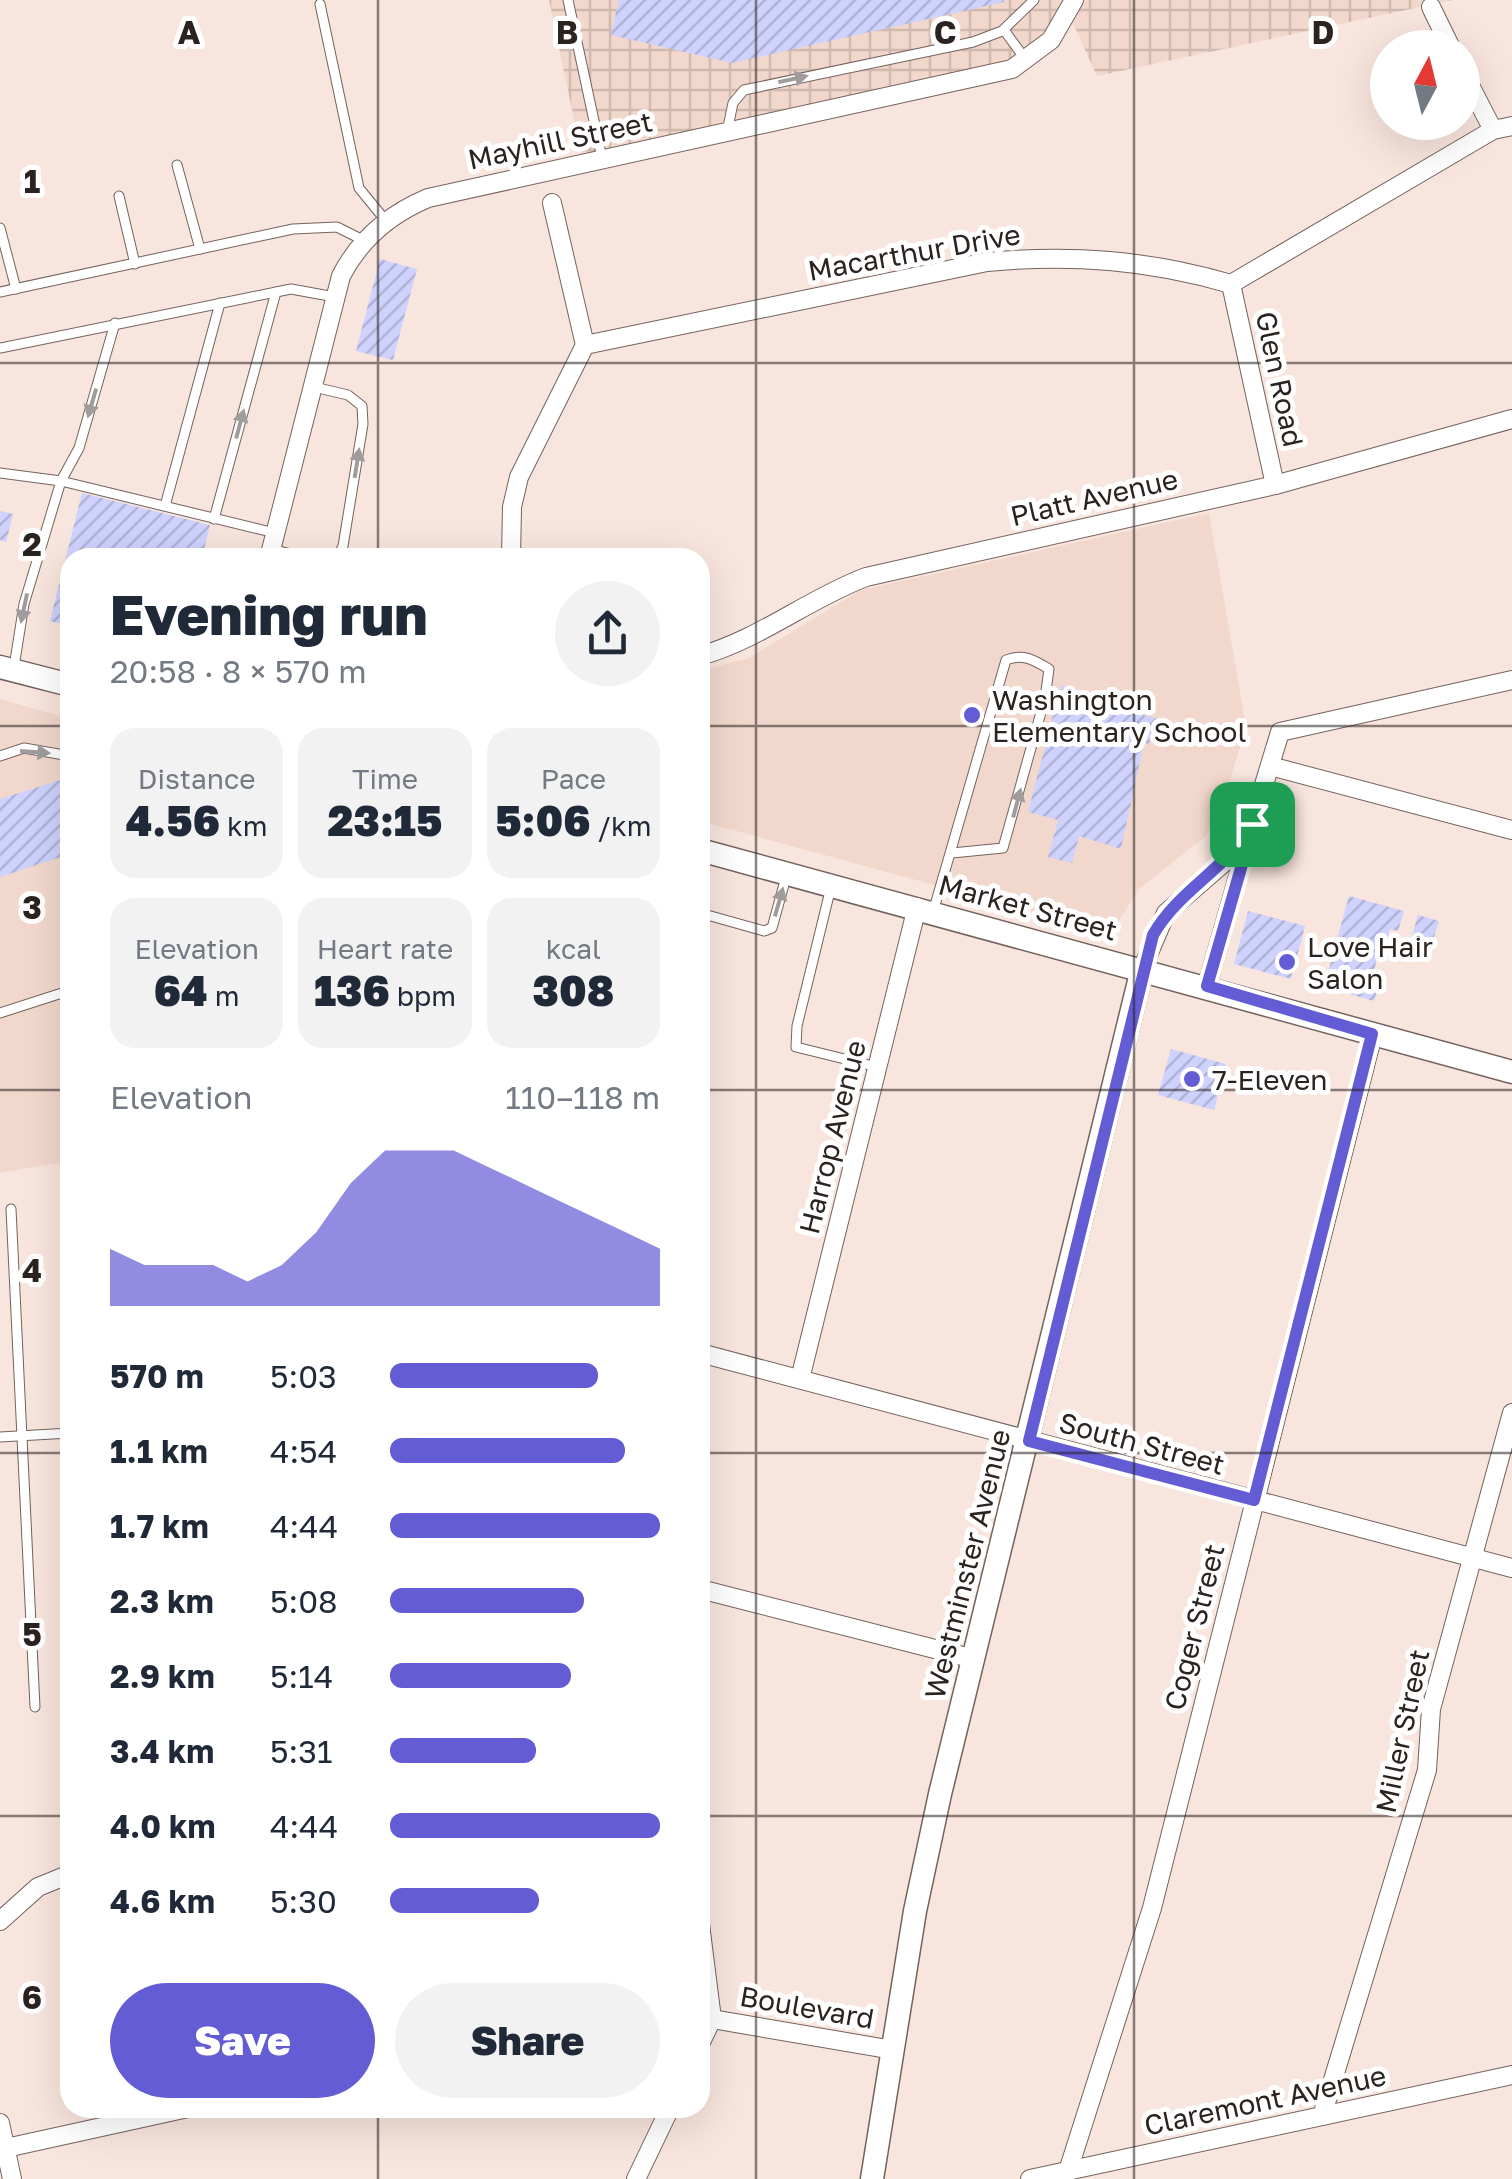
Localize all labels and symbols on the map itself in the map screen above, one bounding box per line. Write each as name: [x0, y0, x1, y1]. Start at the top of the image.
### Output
text: A: [178, 13, 201, 51]
text: B: [556, 13, 578, 51]
text: C: [934, 13, 956, 51]
text: D: [1312, 13, 1334, 51]
north arrow: [1370, 30, 1480, 140]
one-way arrow: [778, 71, 809, 86]
street label: Mayhill Street: [465, 104, 655, 176]
text: 1: [24, 162, 40, 200]
street label: Macarthur Drive: [805, 217, 1023, 287]
street label: Glen Road: [1250, 308, 1310, 450]
one-way arrow: [83, 388, 99, 419]
one-way arrow: [233, 409, 248, 439]
one-way arrow: [350, 446, 365, 478]
street label: Platt Avenue: [1007, 462, 1181, 532]
text: 2: [22, 525, 42, 563]
one-way arrow: [16, 593, 32, 624]
place label: Washington Elementary School: [992, 683, 1246, 748]
marker: Washington Elementary School: [961, 704, 983, 726]
one-way arrow: [20, 744, 51, 760]
pin: [1210, 782, 1295, 867]
one-way arrow: [1009, 788, 1025, 819]
street label: Market Street: [935, 867, 1121, 947]
one-way arrow: [771, 887, 787, 918]
text: 3: [22, 888, 42, 926]
place label: Love Hair Salon: [1307, 930, 1433, 995]
marker: Love Hair Salon: [1276, 951, 1298, 973]
street label: Harrop Avenue: [792, 1037, 872, 1237]
place label: 7-Eleven: [1212, 1063, 1328, 1096]
marker: 7-Eleven: [1181, 1068, 1203, 1090]
text: 4: [22, 1251, 42, 1289]
street label: South Street: [1056, 1405, 1228, 1481]
street label: Westminster Avenue: [918, 1426, 1016, 1702]
street label: Coger Street: [1157, 1540, 1231, 1714]
text: 5: [22, 1615, 42, 1653]
street label: Miller Street: [1369, 1646, 1435, 1816]
text: 6: [22, 1978, 42, 2016]
street label: Boulevard: [737, 1979, 877, 2035]
street label: Claremont Avenue: [1141, 2058, 1389, 2142]

